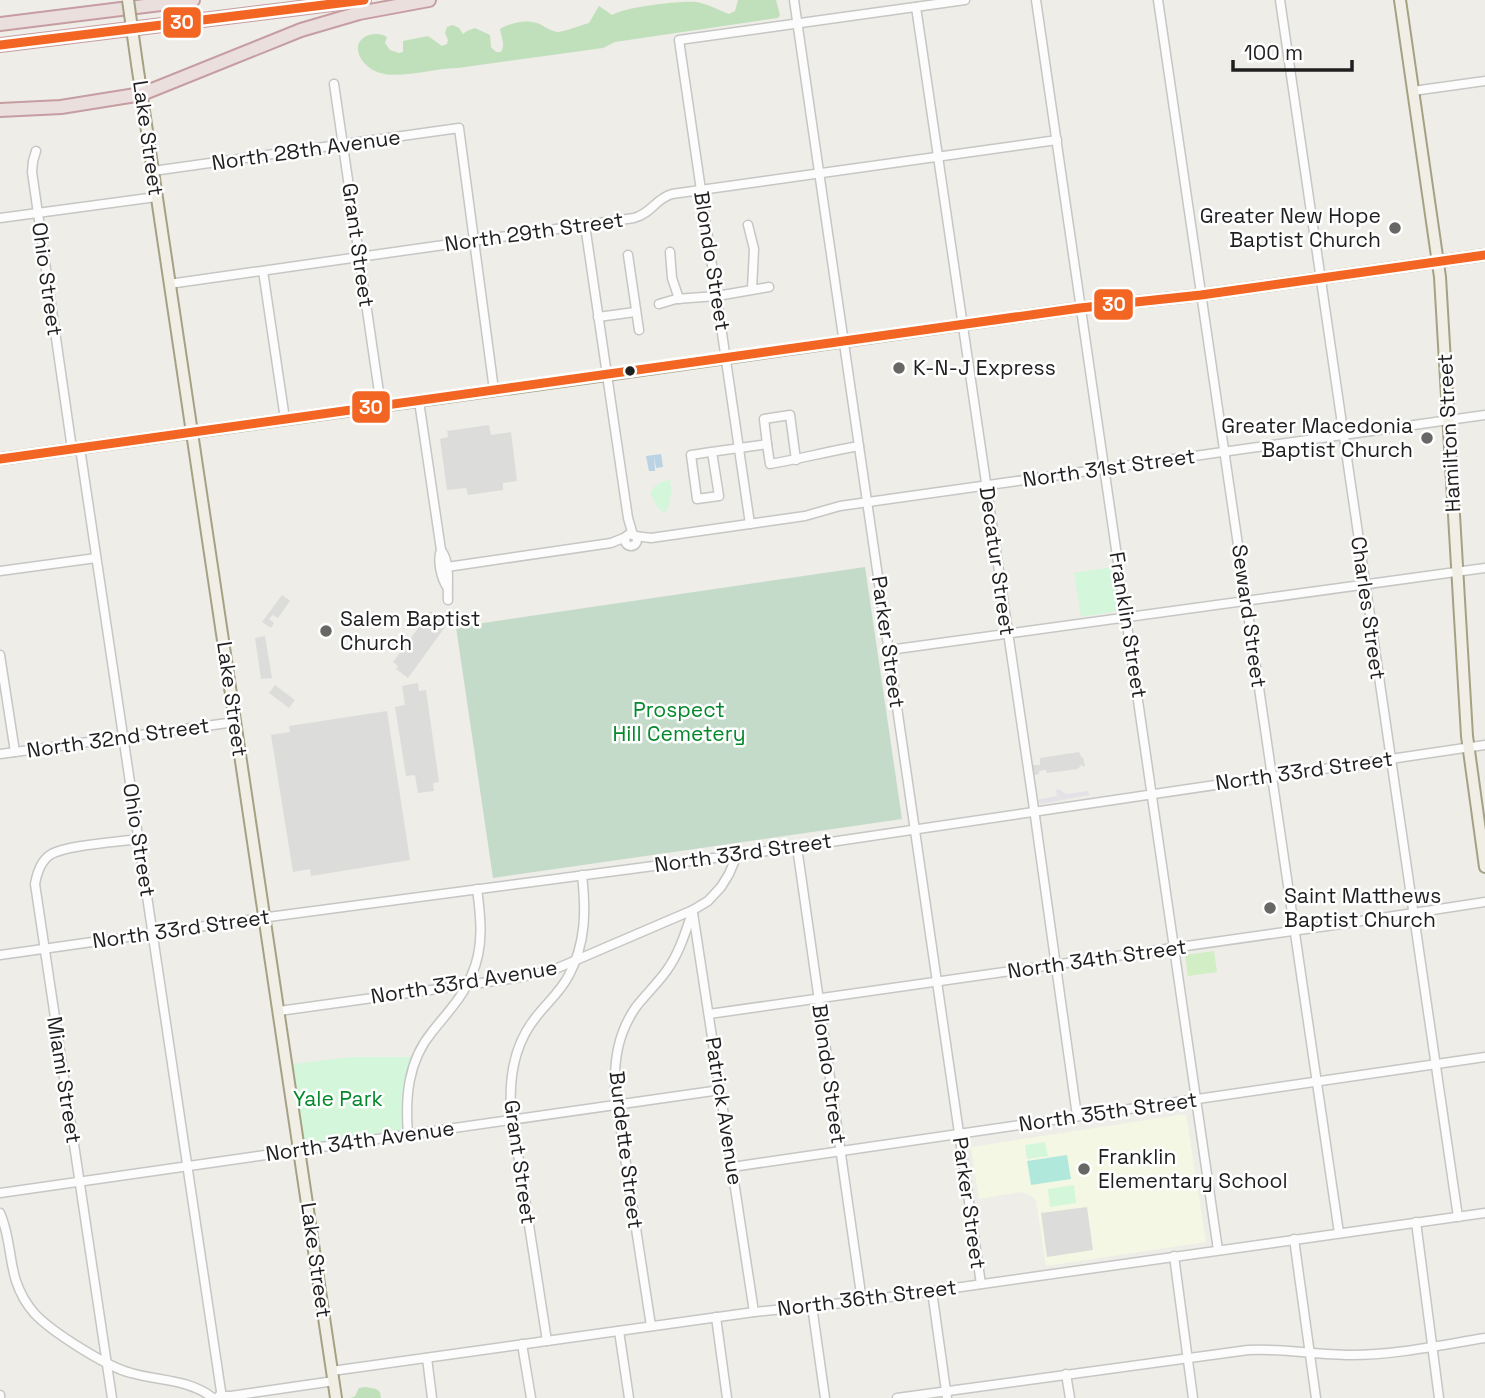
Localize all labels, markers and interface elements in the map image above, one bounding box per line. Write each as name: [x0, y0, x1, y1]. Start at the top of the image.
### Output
line badge: 30: [162, 6, 202, 39]
text: 30: [170, 10, 194, 35]
scale bar: [1233, 28, 1352, 72]
text: 100 m: [1244, 39, 1303, 66]
street label: Lake Street: [127, 78, 170, 197]
street label: North 28th Avenue: [210, 123, 402, 176]
street label: Grant Street: [336, 181, 381, 309]
street label: Blondo Street: [688, 189, 737, 333]
place label: Greater New Hope Baptist Church: [1200, 202, 1381, 253]
street label: North 29th Street: [443, 206, 625, 257]
street label: Ohio Street: [26, 220, 69, 338]
marker: Greater New Hope Baptist Church: [1387, 220, 1403, 236]
line badge: 30: [1093, 288, 1134, 321]
text: 30: [1102, 292, 1126, 317]
street label: Hamilton Street: [1431, 353, 1466, 513]
place label: K-N-J Express: [913, 354, 1056, 381]
marker: K-N-J Express: [891, 360, 907, 376]
unlabelled marker: [623, 364, 637, 378]
line badge: 30: [351, 390, 391, 424]
text: 30: [359, 395, 383, 420]
place label: Greater Macedonia Baptist Church: [1221, 412, 1413, 463]
marker: Greater Macedonia Baptist Church: [1419, 430, 1435, 446]
street label: North 31st Street: [1021, 442, 1197, 493]
street label: Decatur Street: [974, 485, 1021, 637]
street label: Charles Street: [1345, 534, 1392, 681]
street label: Seward Street: [1226, 543, 1273, 689]
street label: Franklin Street: [1104, 550, 1153, 700]
street label: Parker Street: [866, 574, 911, 710]
place label: Salem Baptist Church: [340, 605, 480, 656]
marker: Salem Baptist Church: [318, 623, 334, 639]
street label: Lake Street: [211, 639, 254, 758]
park label: Prospect Hill Cemetery: [612, 696, 746, 747]
street label: North 32nd Street: [25, 711, 211, 764]
street label: North 33rd Street: [1214, 745, 1394, 796]
street label: Ohio Street: [117, 781, 162, 899]
street label: North 33rd Street: [653, 827, 833, 878]
place label: Saint Matthews Baptist Church: [1284, 882, 1441, 933]
marker: Saint Matthews Baptist Church: [1262, 900, 1278, 916]
street label: North 33rd Street: [91, 903, 271, 954]
street label: North 34th Street: [1006, 933, 1188, 984]
street label: North 33rd Avenue: [369, 953, 559, 1010]
street label: Blondo Street: [806, 1002, 853, 1146]
street label: Miami Street: [41, 1015, 88, 1145]
street label: Patrick Avenue: [699, 1035, 750, 1187]
street label: Burdette Street: [603, 1070, 650, 1230]
park label: Yale Park: [293, 1085, 383, 1112]
street label: North 35th Street: [1017, 1086, 1199, 1137]
street label: Grant Street: [498, 1098, 543, 1226]
street label: North 34th Avenue: [264, 1114, 456, 1167]
street label: Parker Street: [947, 1135, 992, 1271]
place label: Franklin Elementary School: [1098, 1143, 1288, 1194]
marker: Franklin Elementary School: [1076, 1161, 1092, 1177]
street label: Lake Street: [295, 1200, 338, 1319]
street label: North 36th Street: [776, 1273, 958, 1322]

